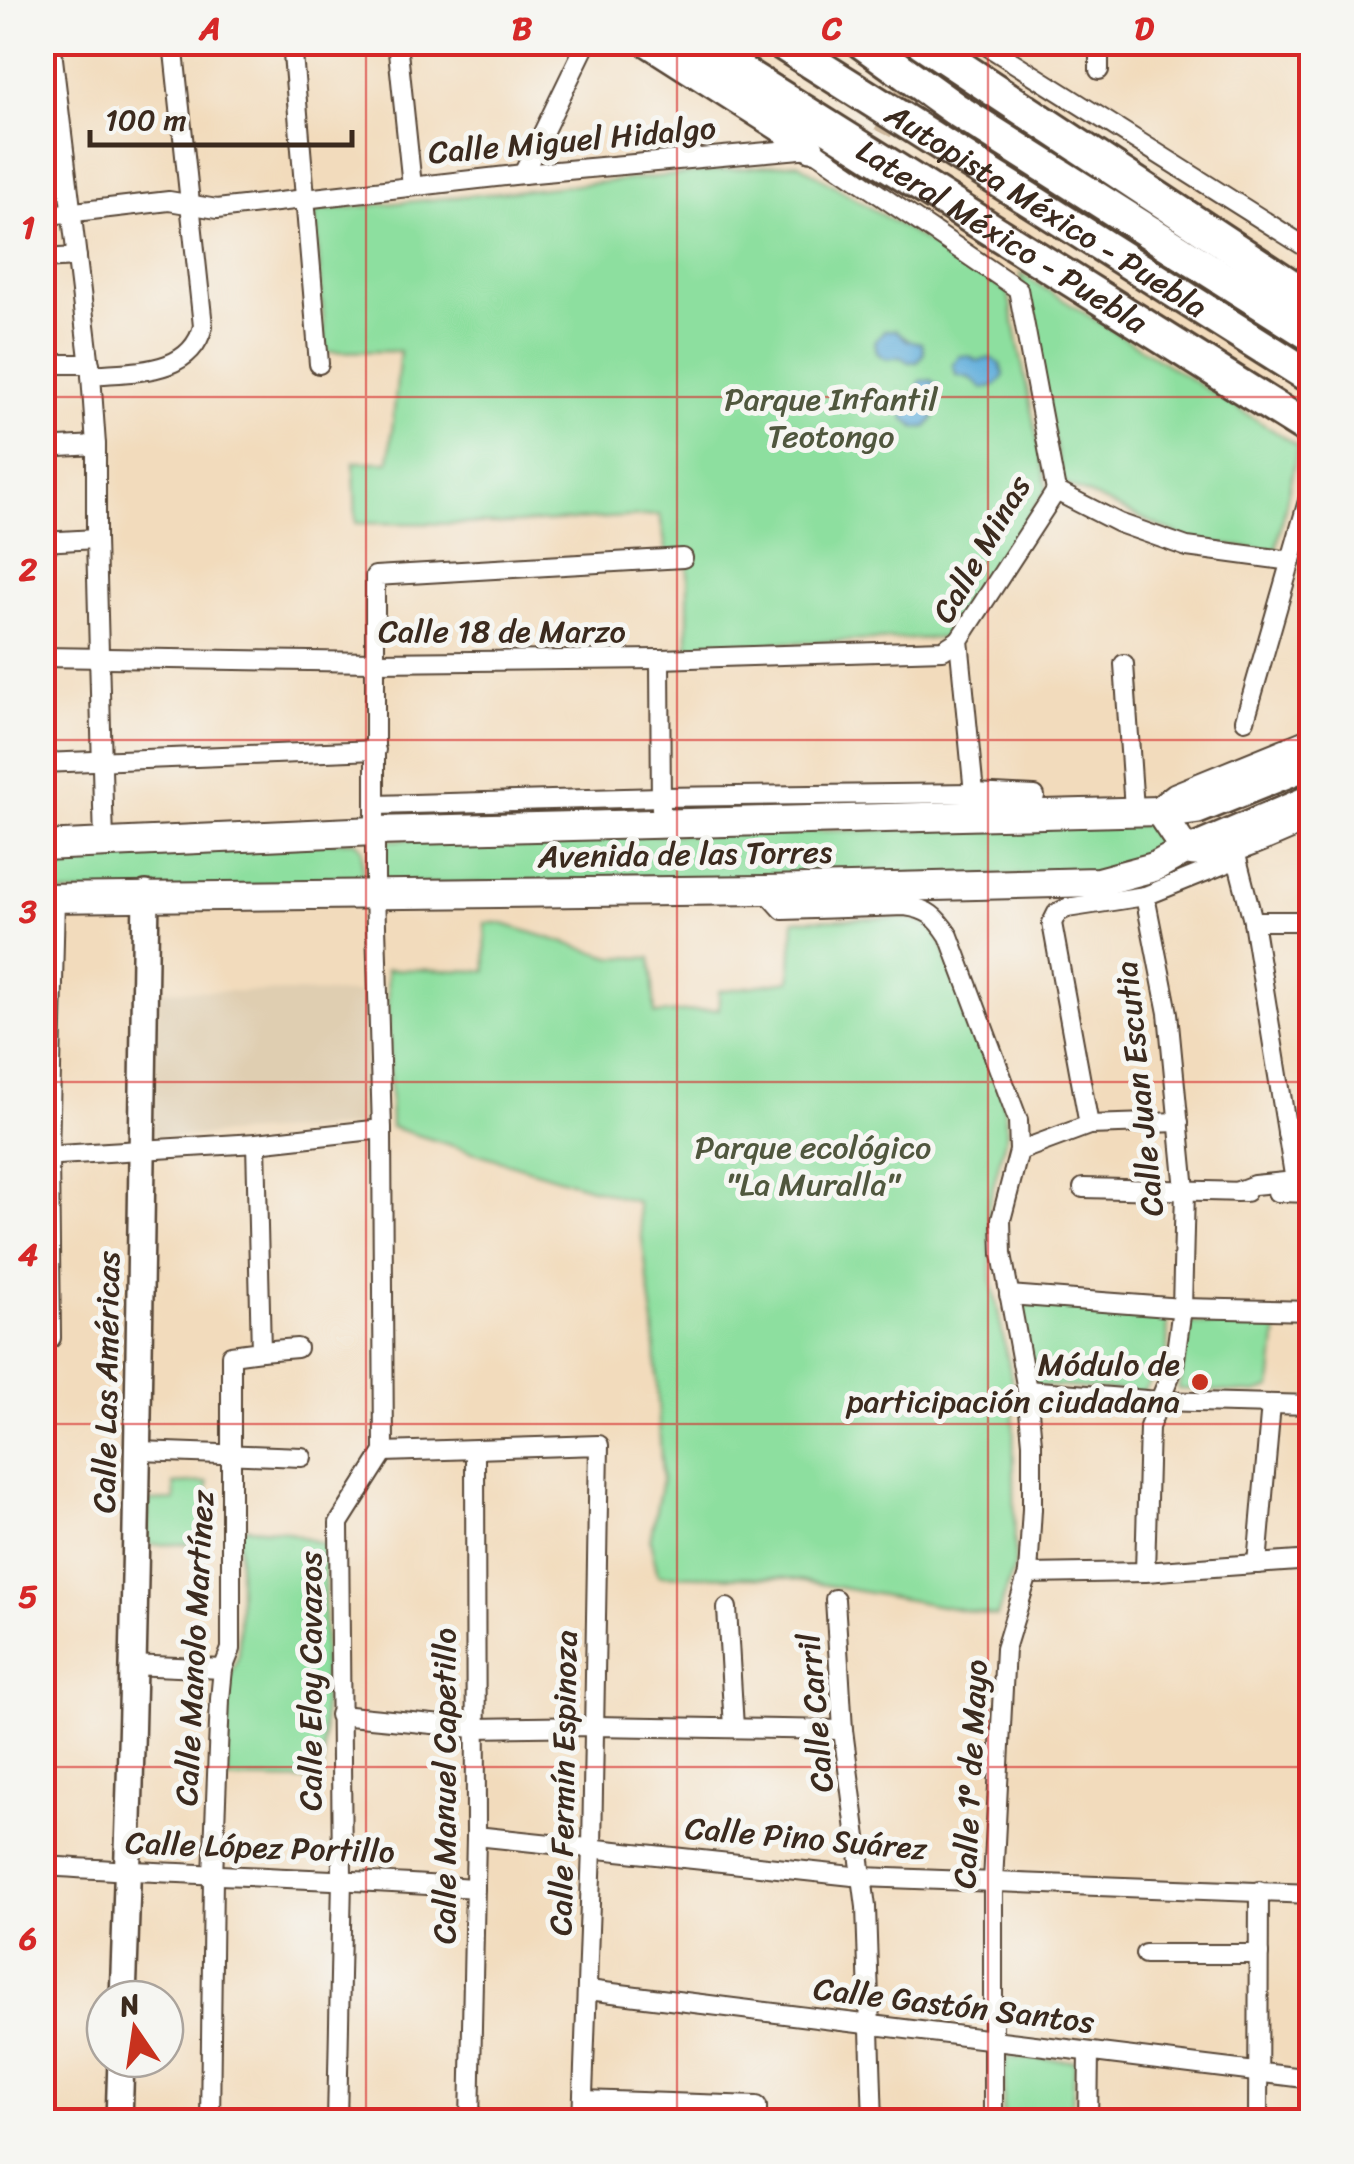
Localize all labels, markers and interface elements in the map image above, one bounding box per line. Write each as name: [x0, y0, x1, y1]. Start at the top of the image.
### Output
text: A: [198, 0, 221, 57]
text: B: [512, 0, 532, 57]
text: C: [821, 0, 843, 57]
text: D: [1134, 0, 1154, 57]
scale bar: [90, 85, 352, 147]
street label: Autopista México - Puebla: [872, 87, 1219, 334]
text: 100 m: [105, 93, 187, 147]
street label: Calle Miguel Hidalgo: [426, 100, 718, 181]
street label: Lateral México - Puebla: [845, 123, 1160, 350]
text: 1: [21, 199, 35, 256]
park label: Parque Infantil Teotongo: [724, 371, 939, 465]
street label: Calle Minas: [916, 464, 1047, 634]
text: 2: [19, 541, 38, 598]
street label: Calle 18 de Marzo: [378, 603, 626, 660]
street label: Avenida de las Torres: [536, 823, 833, 886]
text: 3: [18, 883, 37, 940]
street label: Calle Juan Escutia: [1098, 958, 1181, 1219]
park label: Parque ecológico "La Muralla": [695, 1119, 931, 1213]
text: 4: [18, 1226, 38, 1283]
street label: Calle Las Américas: [76, 1250, 137, 1514]
place label: Módulo de participación ciudadana: [845, 1336, 1180, 1430]
marker: Módulo de participación ciudadana: [1189, 1371, 1211, 1393]
street label: Calle Manolo Martínez: [158, 1488, 231, 1807]
street label: Calle Eloy Cavazos: [282, 1551, 339, 1811]
text: 5: [18, 1568, 38, 1625]
street label: Calle Manuel Capetillo: [416, 1628, 473, 1944]
street label: Calle Fermín Espinoza: [532, 1630, 595, 1936]
street label: Calle Carril: [780, 1630, 851, 1795]
street label: Calle 1º de Mayo: [936, 1658, 1005, 1890]
street label: Calle Pino Suárez: [683, 1800, 930, 1878]
street label: Calle López Portillo: [124, 1814, 396, 1881]
text: 6: [19, 1910, 37, 1967]
street label: Calle Gastón Santos: [810, 1960, 1098, 2051]
north arrow: [85, 1979, 185, 2079]
text: N: [114, 1979, 145, 2031]

